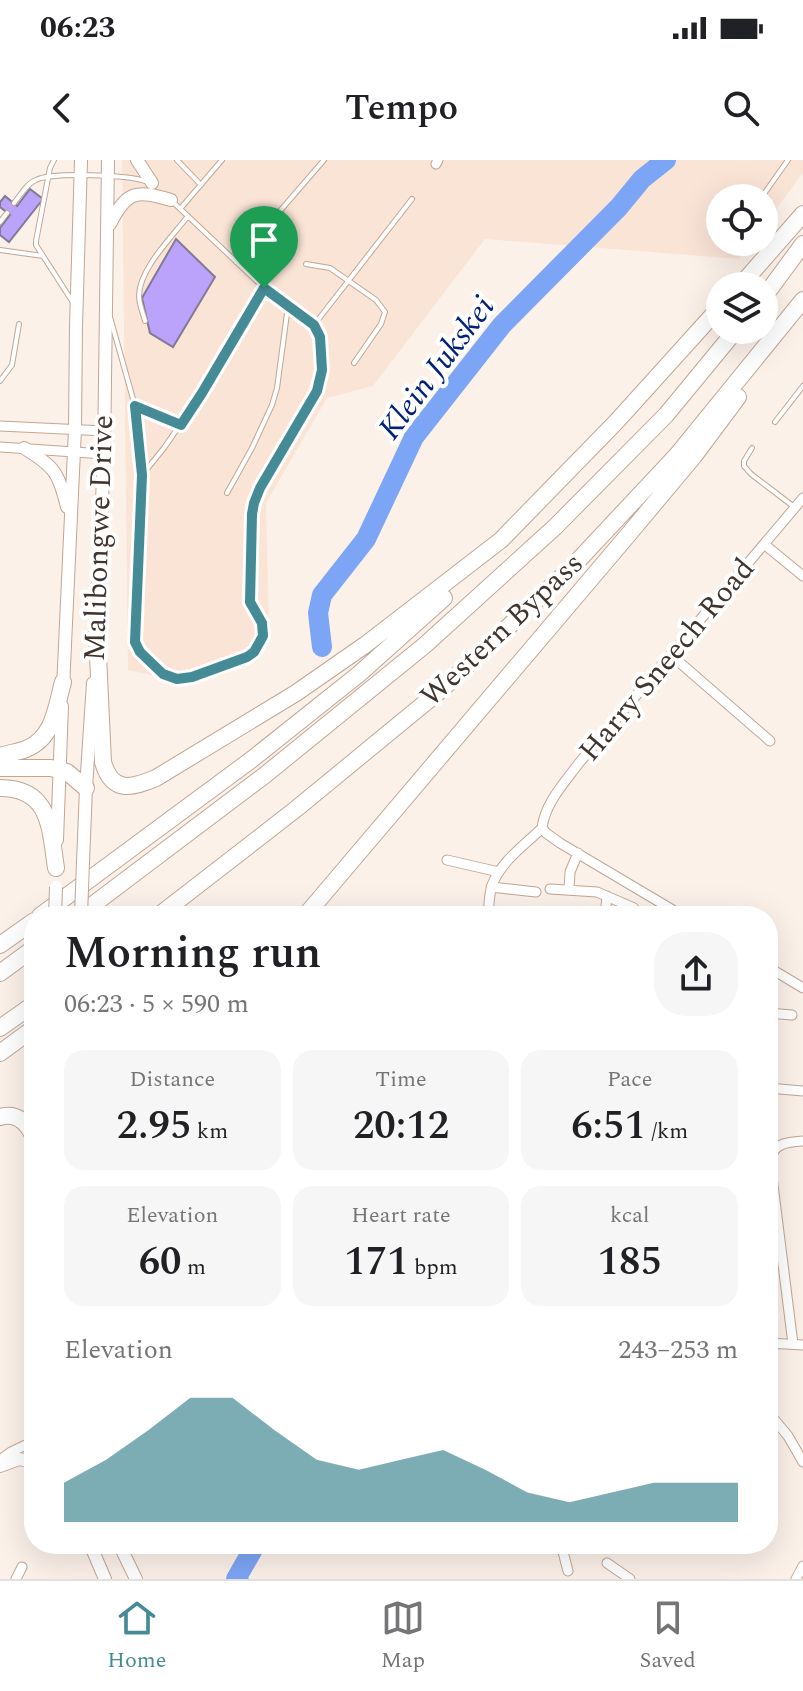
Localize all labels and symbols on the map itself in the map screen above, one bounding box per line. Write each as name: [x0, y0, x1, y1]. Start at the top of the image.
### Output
pin: [230, 206, 298, 288]
water label: Klein Jukskei: [366, 286, 508, 450]
street label: Malibongwe Drive: [72, 414, 126, 662]
street label: Western Bypass: [410, 542, 594, 718]
street label: Harry Sneech Road: [568, 548, 766, 772]

